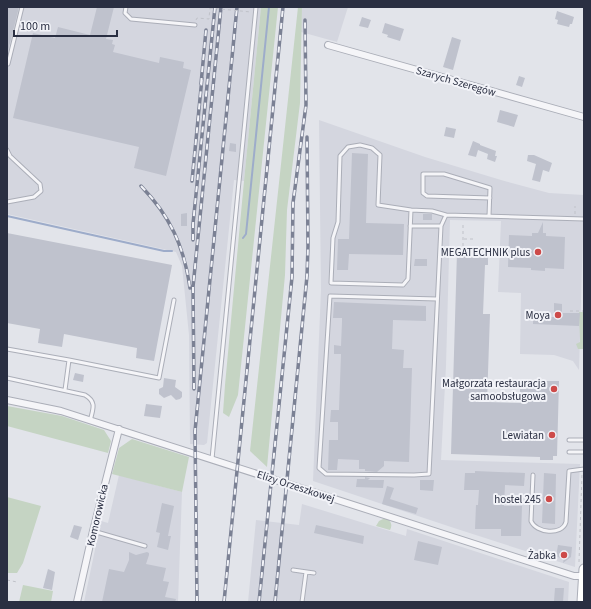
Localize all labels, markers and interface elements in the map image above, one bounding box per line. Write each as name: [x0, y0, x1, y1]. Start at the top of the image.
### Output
scale bar: [14, 12, 117, 38]
text: 100 m: [20, 18, 50, 35]
street label: Szarych Szeregów: [414, 63, 498, 100]
place label: MEGATECHNIK plus: [441, 245, 530, 260]
marker: MEGATECHNIK plus: [533, 247, 543, 257]
place label: Moya: [526, 308, 550, 323]
marker: Moya: [553, 310, 563, 320]
place label: Małgorzata restauracja samoobsługowa: [442, 376, 546, 404]
marker: Małgorzata restauracja samoobsługowa: [549, 384, 559, 394]
place label: Lewiatan: [502, 428, 544, 443]
marker: Lewiatan: [547, 430, 557, 440]
street label: Elizy Orzeszkowej: [255, 467, 337, 506]
street label: Komorowicka: [83, 482, 112, 548]
place label: hostel 245: [494, 492, 541, 507]
marker: hostel 245: [544, 494, 554, 504]
place label: Żabka: [528, 548, 556, 563]
marker: Żabka: [559, 550, 569, 560]

